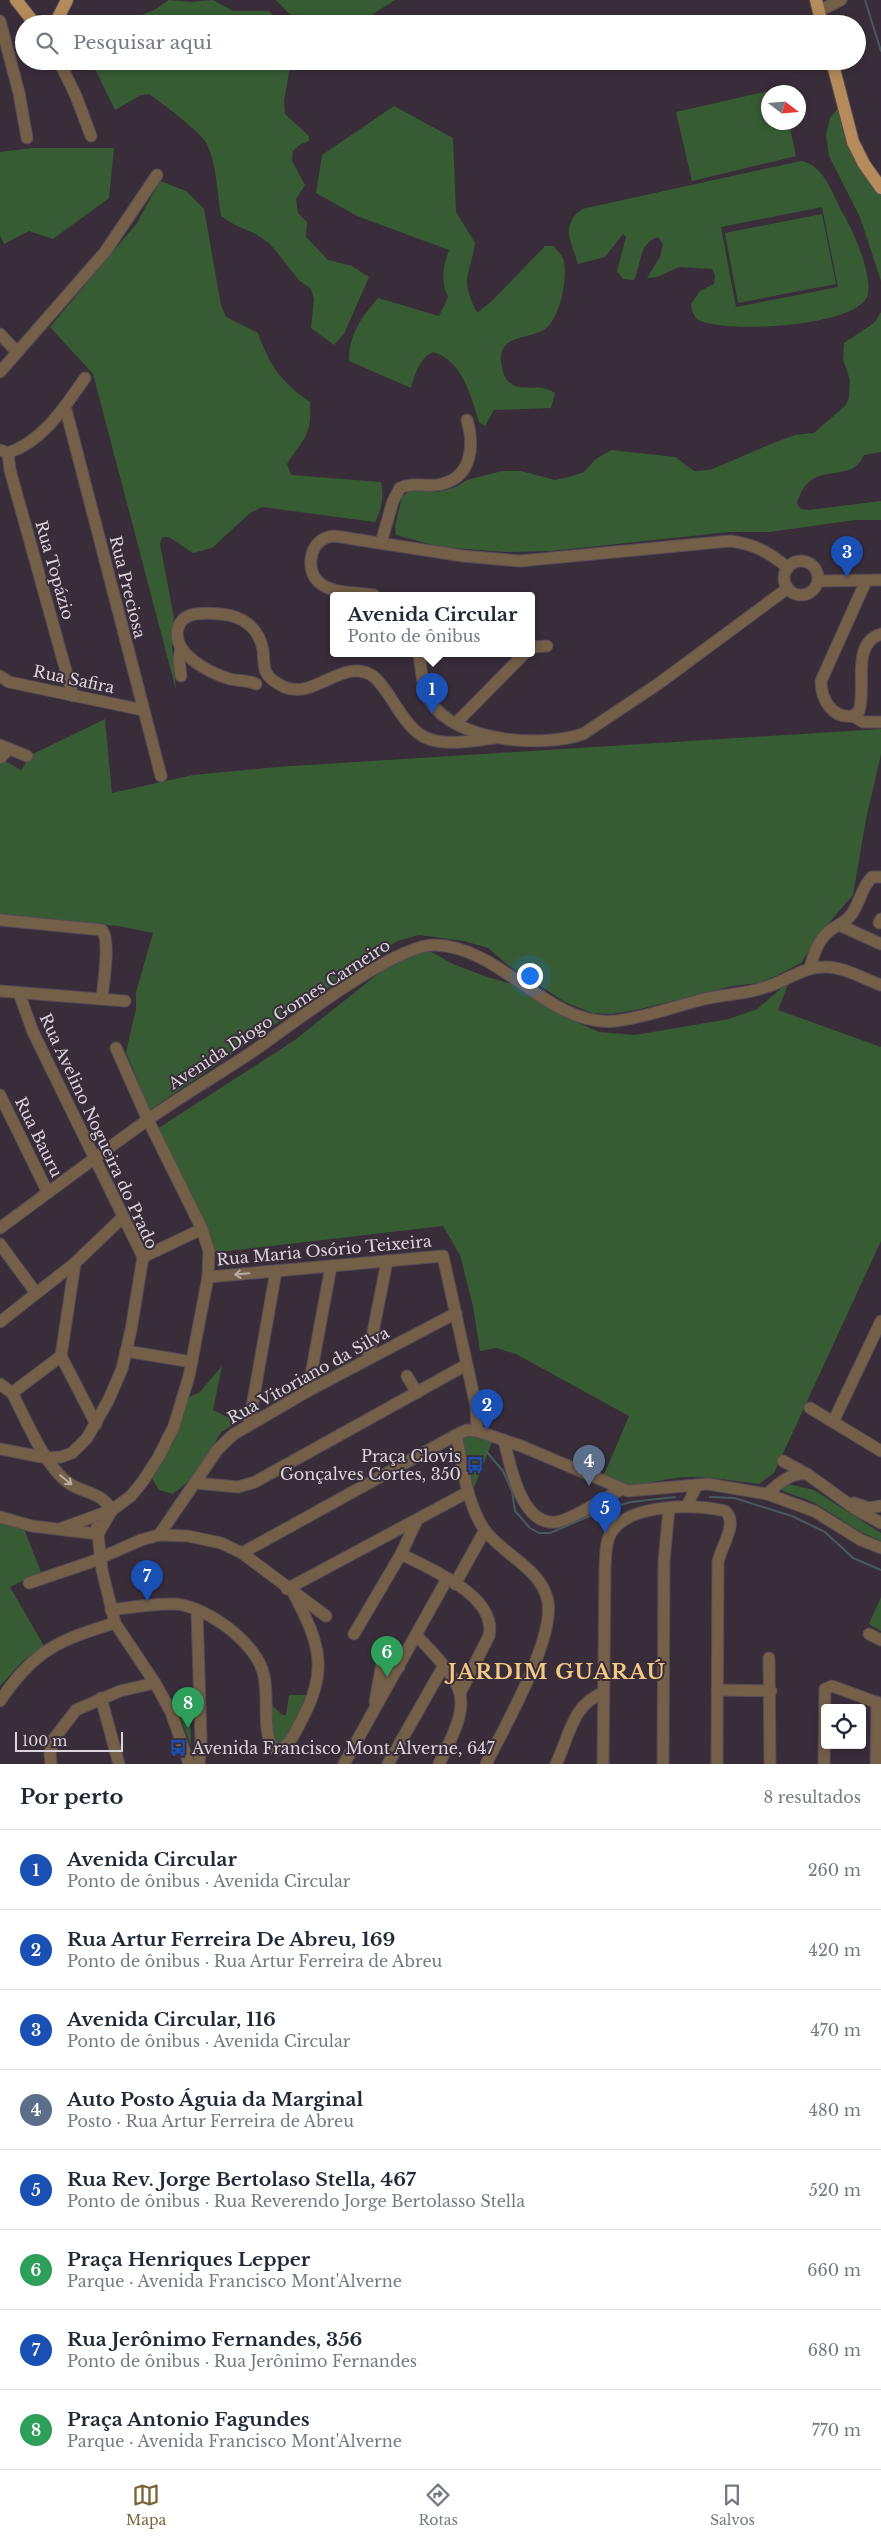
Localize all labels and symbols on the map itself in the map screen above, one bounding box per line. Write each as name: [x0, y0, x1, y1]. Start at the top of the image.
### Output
north arrow: [761, 85, 806, 130]
street label: Rua Topázio: [31, 518, 79, 622]
street label: Rua Preciosa: [106, 534, 150, 640]
pin: 3: [831, 536, 863, 577]
street label: Rua Safira: [31, 661, 117, 697]
pin: 1: [416, 673, 448, 714]
street label: Avenida Diogo Gomes Carneiro: [163, 935, 394, 1094]
your location: [517, 963, 543, 989]
street label: Rua Avelino Nogueira do Prado: [36, 1010, 162, 1252]
street label: Rua Bauru: [11, 1094, 67, 1181]
street label: Rua Maria Osório Teixeira: [216, 1231, 433, 1269]
one-way arrow: [234, 1269, 250, 1279]
street label: Rua Vitoriano da Silva: [224, 1322, 392, 1428]
pin: 2: [471, 1389, 503, 1430]
pin: 4: [573, 1445, 605, 1486]
place label: Praça Clovis Gonçalves Cortes, 350: [280, 1446, 461, 1484]
bus stop icon: Praça Clovis Gonçalves Cortes, 350: [465, 1455, 485, 1475]
one-way arrow: [59, 1474, 72, 1485]
pin: 5: [589, 1492, 621, 1533]
pin: 7: [131, 1560, 163, 1601]
pin: 6: [371, 1636, 403, 1677]
district label: JARDIM GUARAÚ: [444, 1659, 666, 1685]
pin: 8: [172, 1687, 204, 1728]
scale bar: [15, 1729, 122, 1752]
bus stop icon: Avenida Francisco Mont Alverne, 647: [168, 1738, 188, 1758]
place label: Avenida Francisco Mont Alverne, 647: [191, 1738, 496, 1758]

